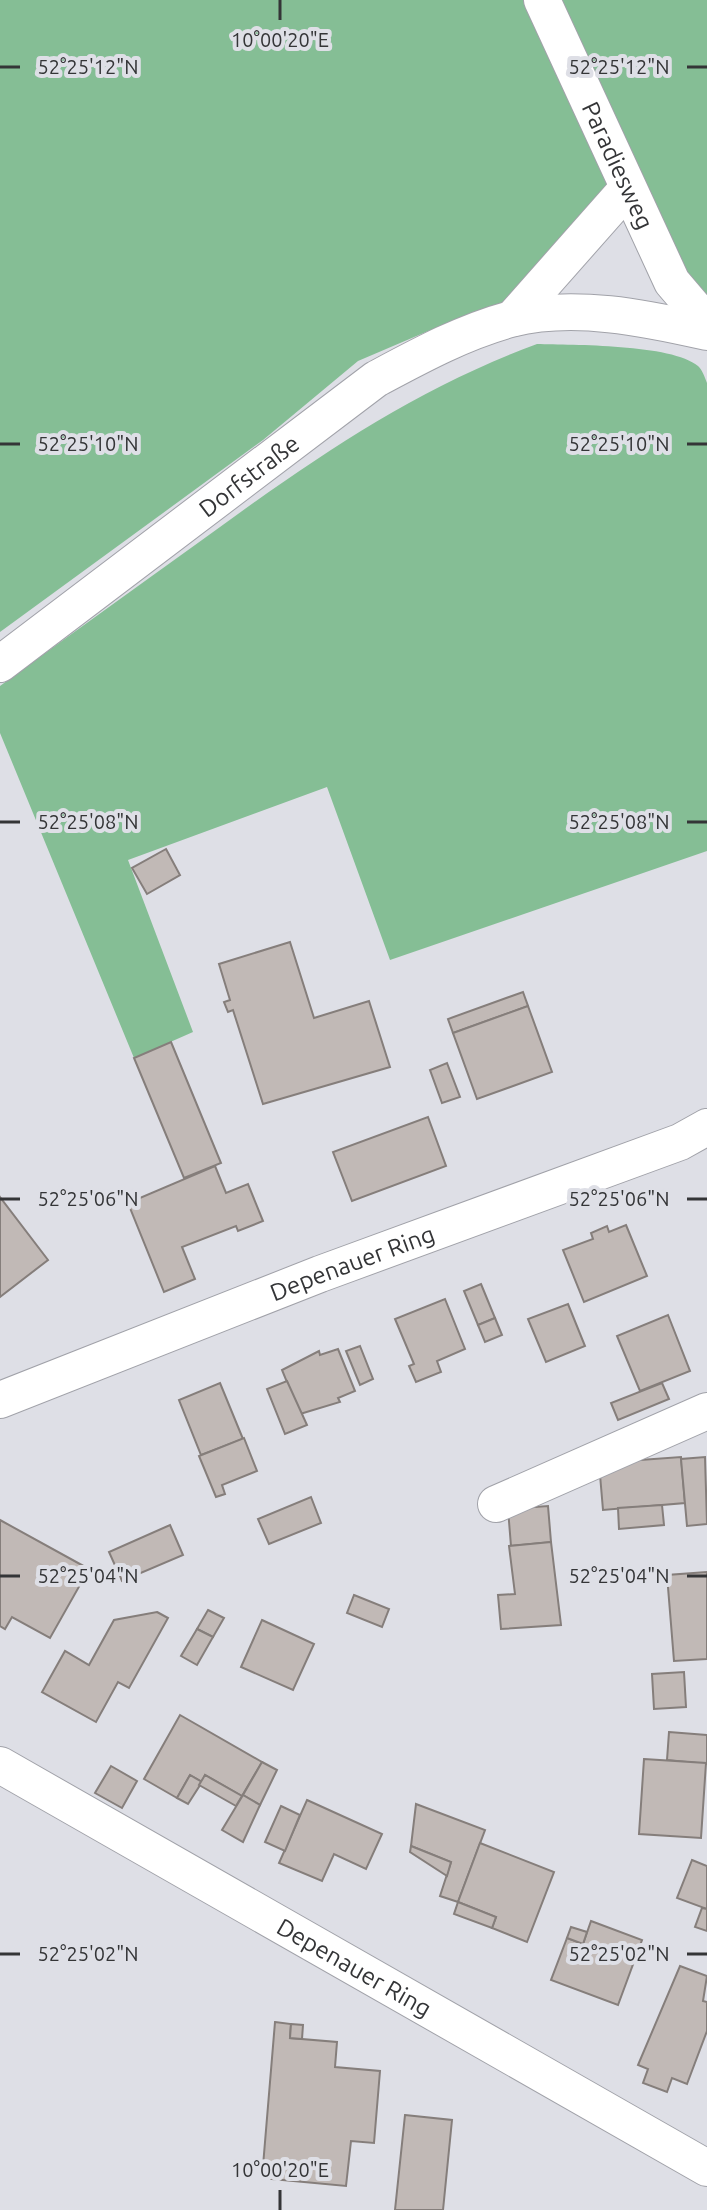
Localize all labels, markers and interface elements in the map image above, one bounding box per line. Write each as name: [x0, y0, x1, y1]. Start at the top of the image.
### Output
text: 10°00'20"E: [231, 28, 329, 51]
text: 52°25'12"N: [37, 55, 139, 78]
text: 52°25'12"N: [568, 55, 670, 78]
street label: Paradiesweg: [577, 97, 659, 233]
street label: Dorfstraße: [193, 429, 304, 522]
text: 52°25'10"N: [37, 432, 139, 455]
text: 52°25'10"N: [568, 432, 670, 455]
text: 52°25'08"N: [37, 810, 139, 833]
text: 52°25'08"N: [568, 810, 670, 833]
text: 52°25'06"N: [37, 1187, 139, 1210]
text: 52°25'06"N: [568, 1187, 670, 1210]
street label: Depenauer Ring: [266, 1220, 438, 1306]
text: 52°25'04"N: [37, 1564, 139, 1587]
text: 52°25'04"N: [568, 1564, 670, 1587]
street label: Depenauer Ring: [272, 1912, 437, 2022]
text: 52°25'02"N: [37, 1942, 139, 1965]
text: 52°25'02"N: [568, 1942, 670, 1965]
text: 10°00'20"E: [231, 2158, 329, 2181]

